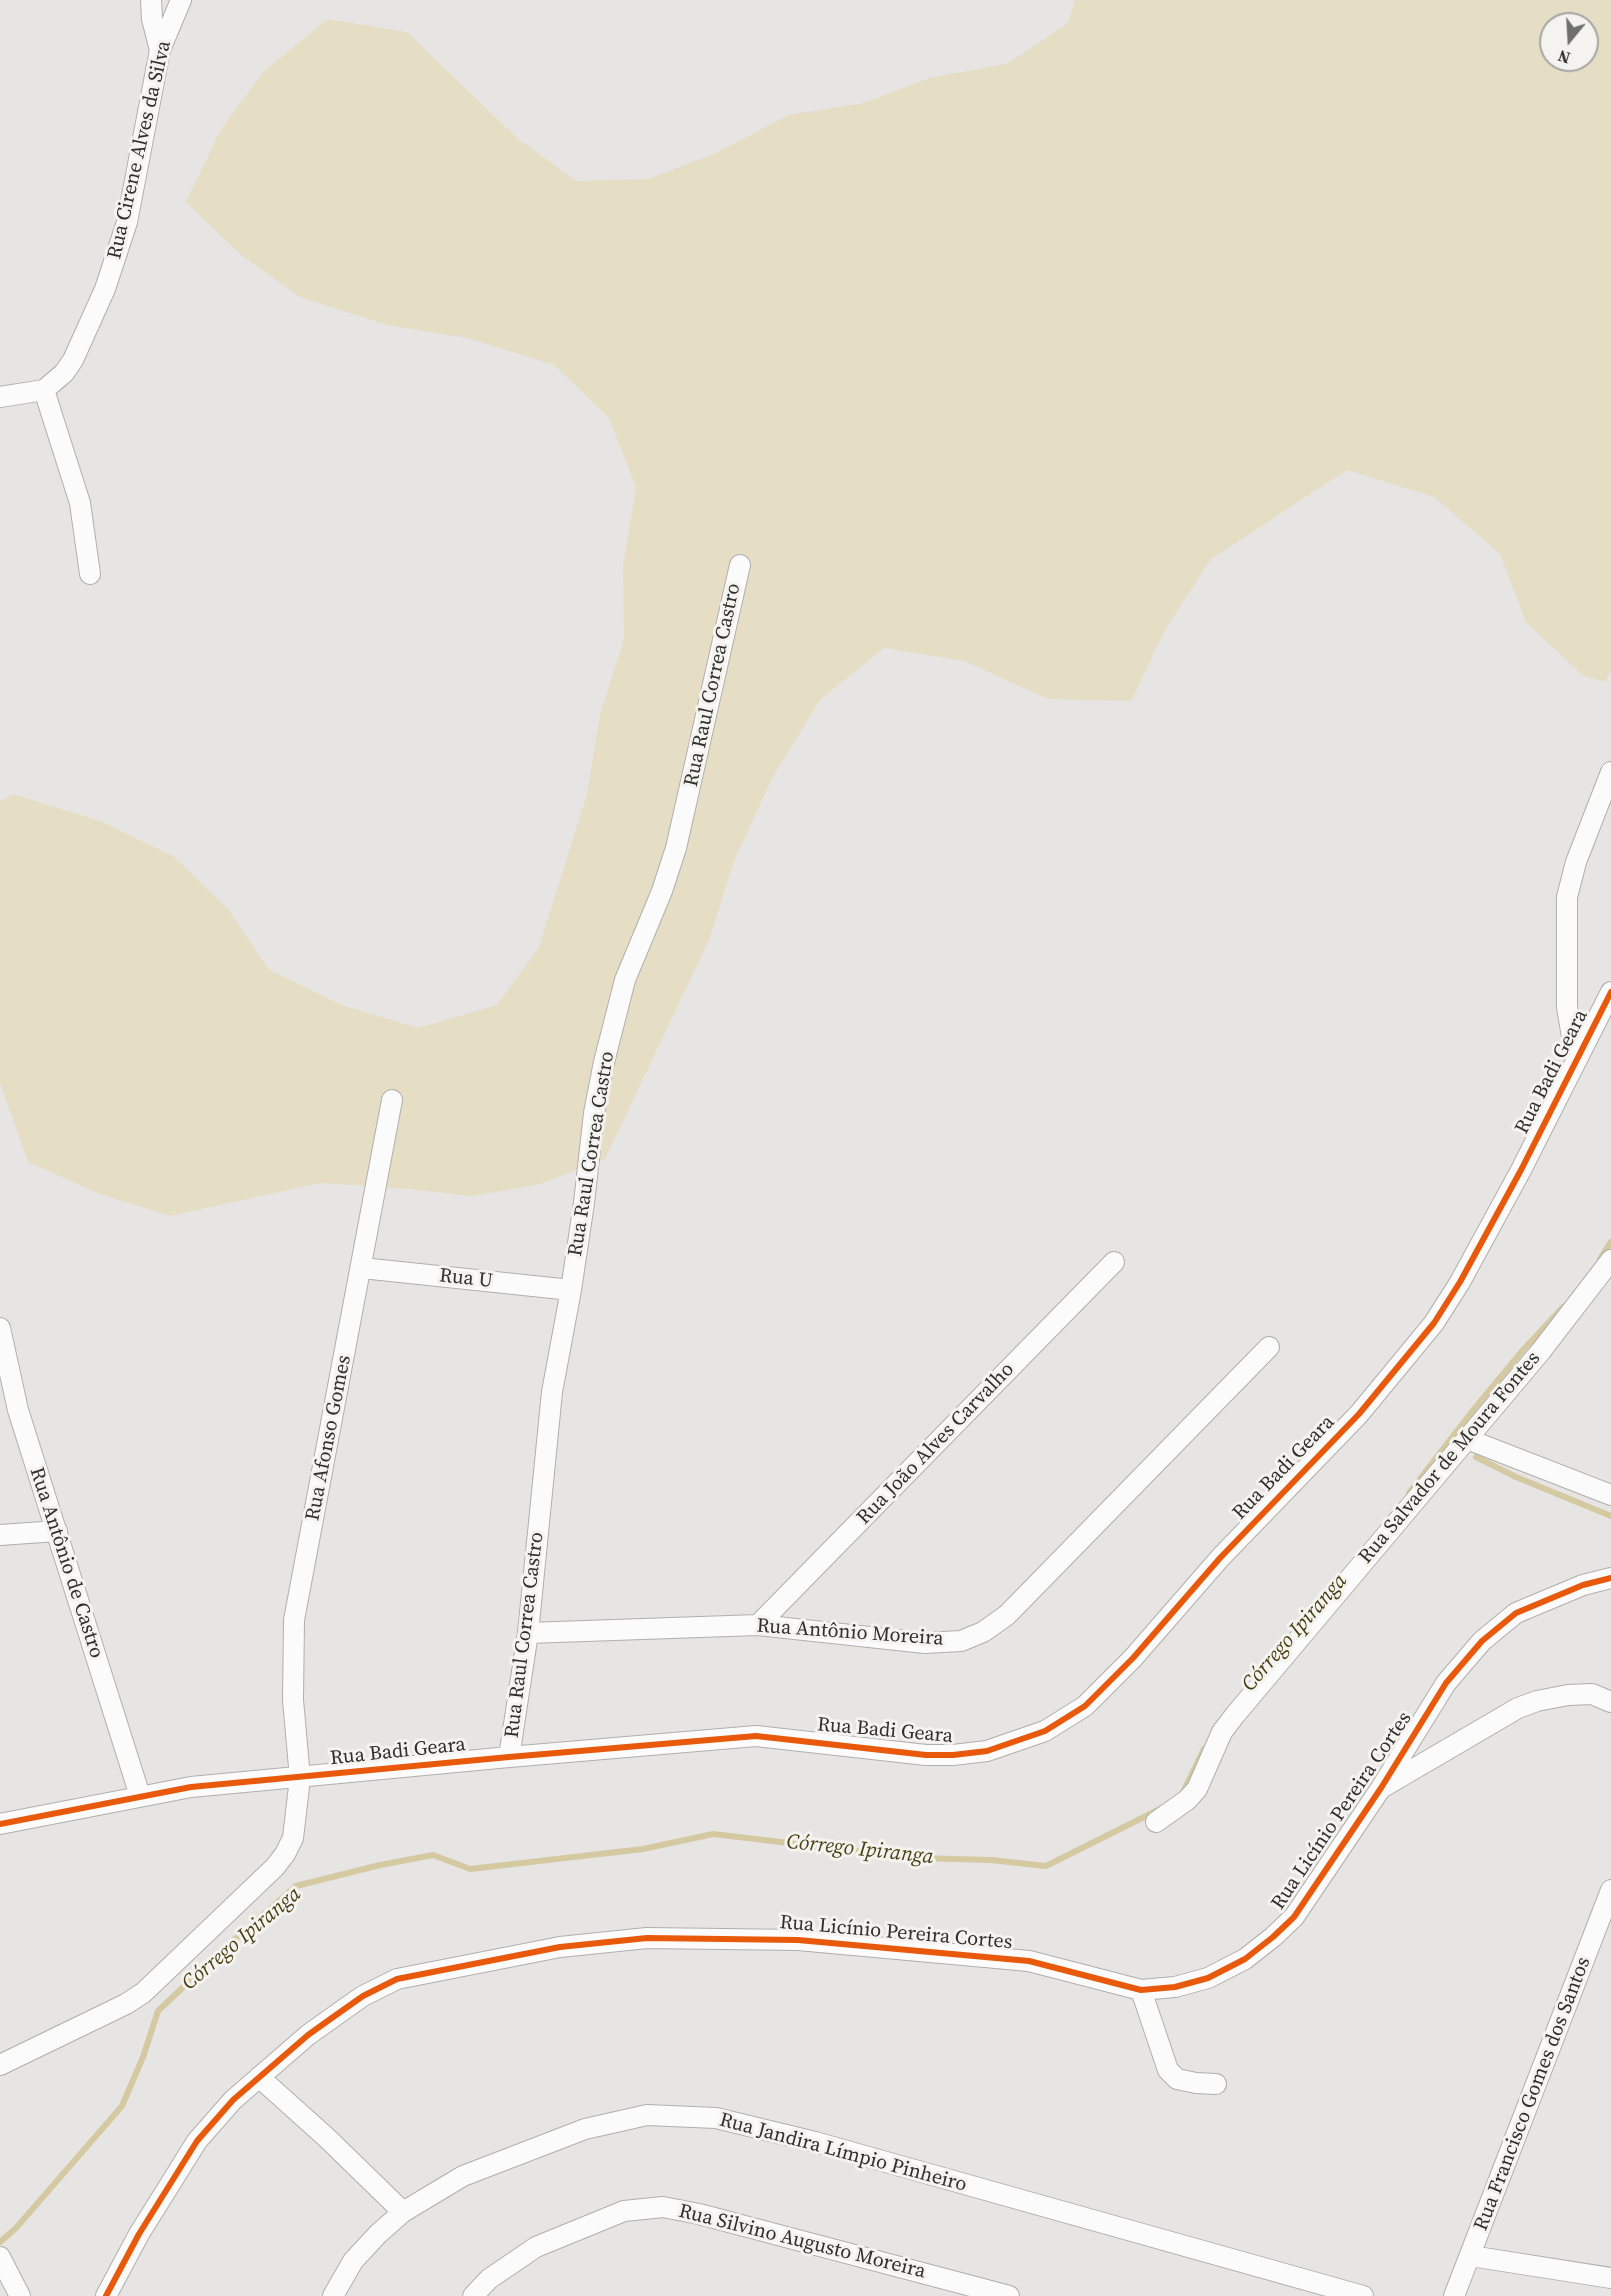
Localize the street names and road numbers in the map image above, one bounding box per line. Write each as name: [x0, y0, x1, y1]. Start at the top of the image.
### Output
street label: Rua Cirene Alves da Silva: [103, 38, 177, 262]
street label: Rua Raul Correa Castro: [680, 581, 746, 789]
street label: Rua Badi Geara: [1510, 1006, 1594, 1138]
street label: Rua Raul Correa Castro: [564, 1050, 620, 1258]
street label: Rua U: [438, 1264, 494, 1294]
street label: Rua Salvador de Moura Fontes: [1354, 1347, 1546, 1569]
street label: Rua Afonso Gomes: [301, 1353, 357, 1523]
street label: Rua João Alves Carvalho: [852, 1358, 1020, 1530]
street label: Rua Badi Geara: [1228, 1411, 1340, 1525]
street label: Rua Antônio de Castro: [24, 1465, 108, 1661]
street label: Rua Raul Correa Castro: [500, 1531, 550, 1739]
street label: Rua Antônio Moreira: [756, 1614, 944, 1652]
street label: Rua Licínio Pereira Cortes: [1267, 1707, 1417, 1915]
street label: Rua Badi Geara: [816, 1713, 954, 1749]
street label: Rua Badi Geara: [329, 1733, 467, 1771]
street label: Rua Licínio Pereira Cortes: [779, 1911, 1013, 1955]
street label: Rua Francisco Gomes dos Santos: [1470, 1954, 1596, 2234]
street label: Rua Jandira Límpio Pinheiro: [717, 2108, 969, 2198]
street label: Rua Silvino Augusto Moreira: [676, 2200, 928, 2284]

